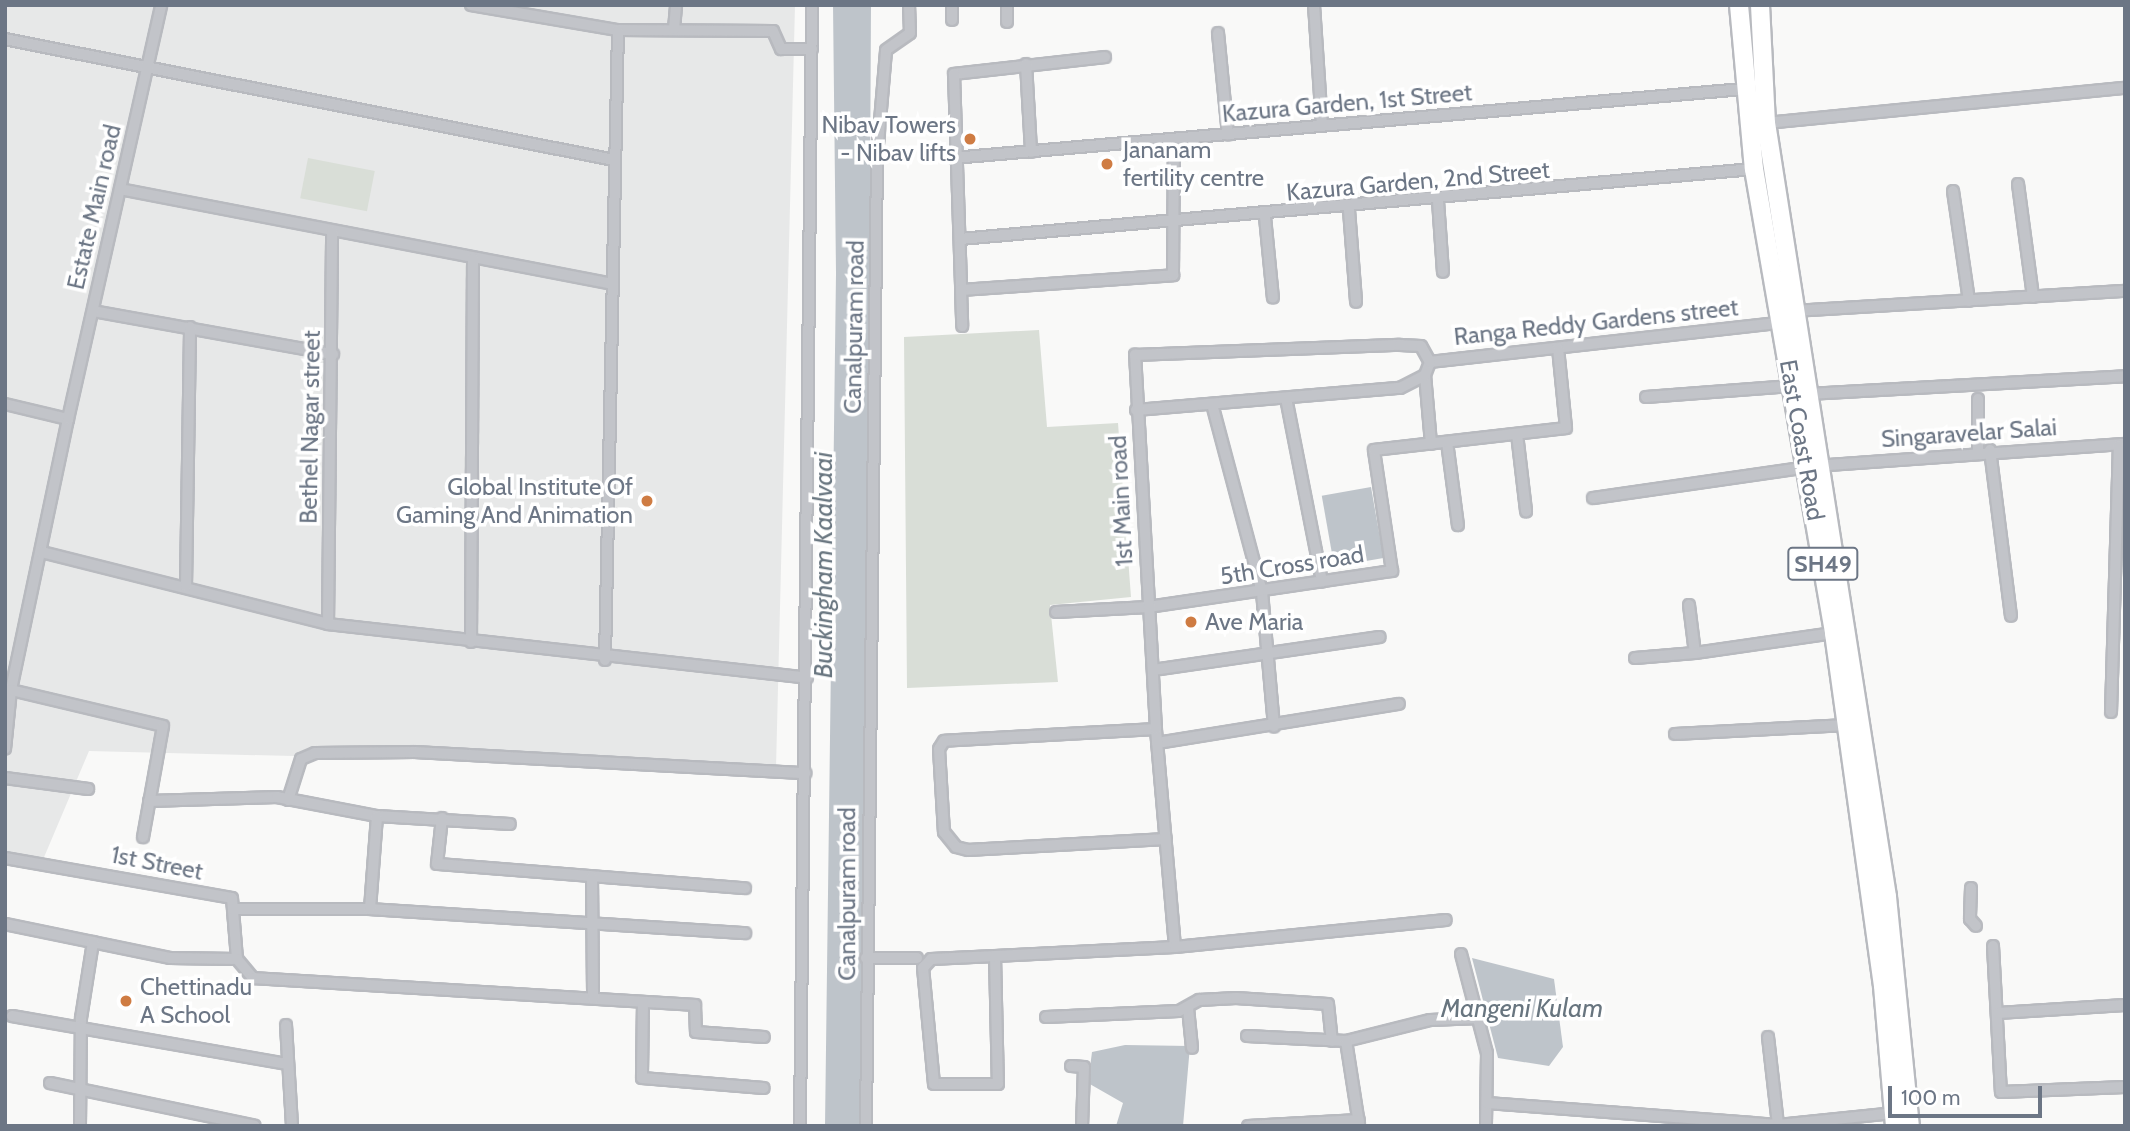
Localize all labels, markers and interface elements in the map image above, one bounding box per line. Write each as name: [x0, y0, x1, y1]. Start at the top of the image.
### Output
street label: Kazura Garden, 1st Street: [1221, 78, 1473, 128]
place label: Nibav Towers - Nibav lifts: [822, 111, 956, 167]
street label: Estate Main road: [61, 122, 127, 292]
marker: Nibav Towers - Nibav lifts: [962, 131, 978, 147]
place label: Jananam fertility centre: [1123, 136, 1264, 192]
marker: Jananam fertility centre: [1097, 154, 1117, 174]
street label: Kazura Garden, 2nd Street: [1285, 155, 1551, 207]
street label: Canalpuram road: [838, 240, 870, 414]
street label: Ranga Reddy Gardens street: [1452, 293, 1740, 351]
street label: Bethel Nagar street: [294, 330, 326, 524]
street label: East Coast Road: [1774, 357, 1830, 523]
street label: Singaravelar Salai: [1880, 412, 2058, 454]
street label: 1st Main road: [1103, 435, 1139, 567]
water label: Buckingham Kaalvaai: [808, 452, 840, 678]
place label: Global Institute Of Gaming And Animation: [396, 473, 633, 529]
marker: Global Institute Of Gaming And Animation: [639, 493, 655, 509]
street label: 5th Cross road: [1218, 539, 1366, 591]
road number: SH49: [1786, 544, 1860, 584]
place label: Ave Maria: [1205, 608, 1303, 636]
marker: Ave Maria: [1183, 614, 1199, 630]
street label: Canalpuram road: [833, 807, 861, 981]
street label: 1st Street: [109, 840, 205, 886]
place label: Chettinadu A School: [140, 973, 252, 1029]
marker: Chettinadu A School: [118, 993, 134, 1009]
water label: Mangeni Kulam: [1441, 993, 1603, 1025]
scale bar: [1892, 1072, 2046, 1116]
text: 100 m: [1901, 1085, 1960, 1110]

